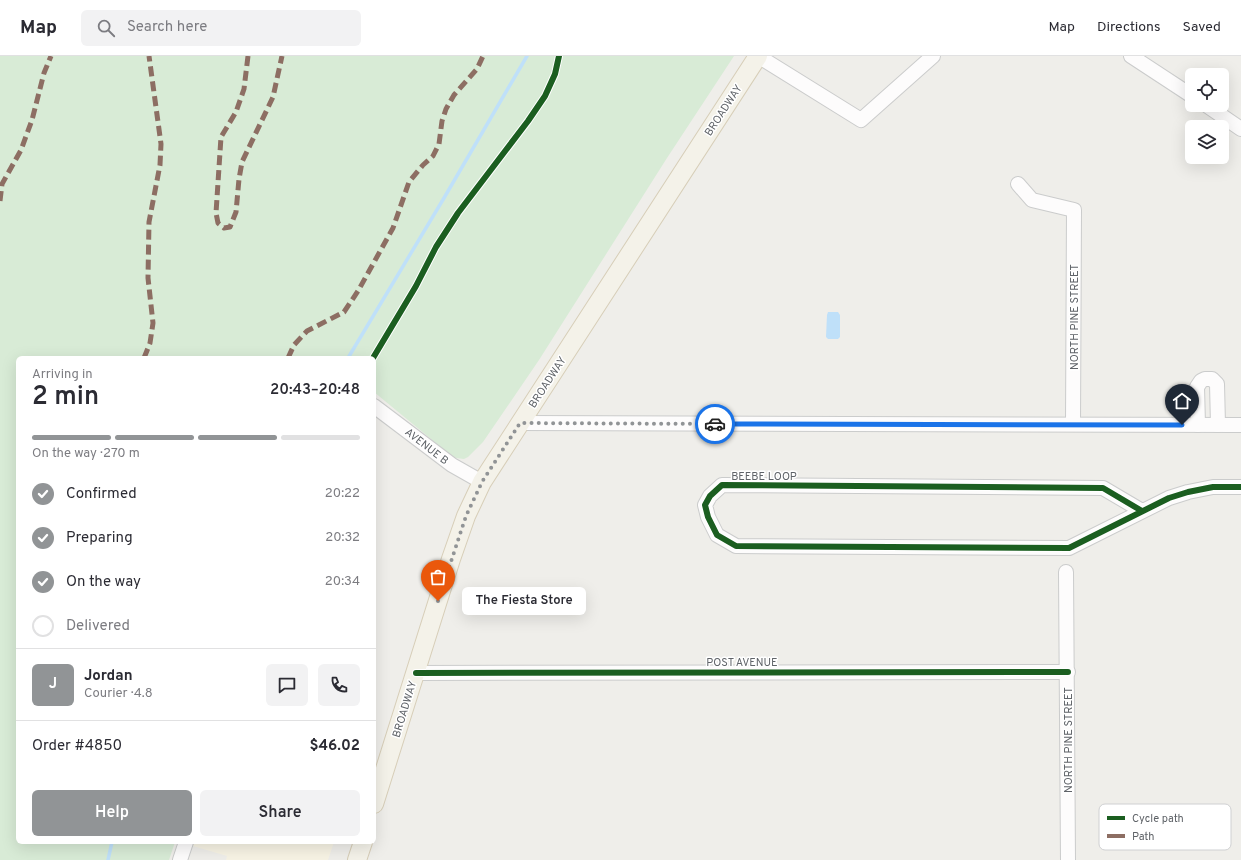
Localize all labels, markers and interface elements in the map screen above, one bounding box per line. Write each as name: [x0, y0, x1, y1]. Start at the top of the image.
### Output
search box: [81, 10, 361, 46]
text: Map: [20, 16, 57, 40]
icon: search: [95, 17, 117, 39]
text: Search here: [127, 18, 207, 37]
text: Map: [1049, 19, 1075, 36]
text: Directions: [1097, 19, 1161, 36]
text: Saved: [1183, 19, 1221, 36]
map controls: [1185, 68, 1229, 164]
button: locate: [1185, 68, 1229, 112]
street label: BROADWAY: [702, 82, 746, 139]
button: layers: [1185, 120, 1229, 164]
street label: NORTH PINE STREET: [1068, 264, 1082, 370]
street label: BROADWAY: [526, 354, 570, 411]
text: Arriving in: [32, 367, 93, 383]
text: 2 min: [32, 381, 99, 414]
text: 20:43–20:48: [270, 381, 360, 400]
pin: [1165, 384, 1199, 425]
icon: home: [1171, 390, 1193, 412]
courier: [695, 404, 735, 444]
icon: car: [704, 413, 726, 435]
street label: AVENUE B: [402, 425, 451, 468]
text: On the way · 270 m: [32, 446, 140, 462]
street label: BEEBE LOOP: [731, 470, 797, 484]
icon: check: [32, 483, 54, 505]
text: Confirmed: [66, 485, 137, 504]
text: 20:22: [325, 486, 360, 502]
icon: check: [32, 527, 54, 549]
text: Preparing: [66, 529, 133, 548]
text: 20:32: [325, 530, 360, 546]
pin: [421, 560, 455, 601]
icon: bag: [427, 566, 449, 588]
icon: check: [32, 571, 54, 593]
text: On the way: [66, 573, 141, 592]
text: 20:34: [325, 574, 360, 590]
callout: The Fiesta Store: [462, 587, 586, 615]
text: The Fiesta Store: [475, 593, 573, 609]
text: Delivered: [66, 617, 130, 636]
street label: POST AVENUE: [706, 656, 778, 670]
button: chat: [266, 664, 308, 706]
button: phone: [318, 664, 360, 706]
text: Jordan: [84, 667, 133, 686]
text: J: [49, 675, 57, 694]
street label: BROADWAY: [390, 679, 420, 739]
text: Courier · 4.8: [84, 686, 153, 702]
street label: NORTH PINE STREET: [1062, 687, 1076, 793]
text: Order #4850: [32, 737, 122, 756]
text: $46.02: [309, 737, 360, 756]
button: Help: [32, 790, 192, 836]
button: Share: [200, 790, 360, 836]
legend: [1099, 804, 1231, 850]
text: Cycle path: [1132, 812, 1184, 826]
text: Path: [1132, 830, 1154, 844]

